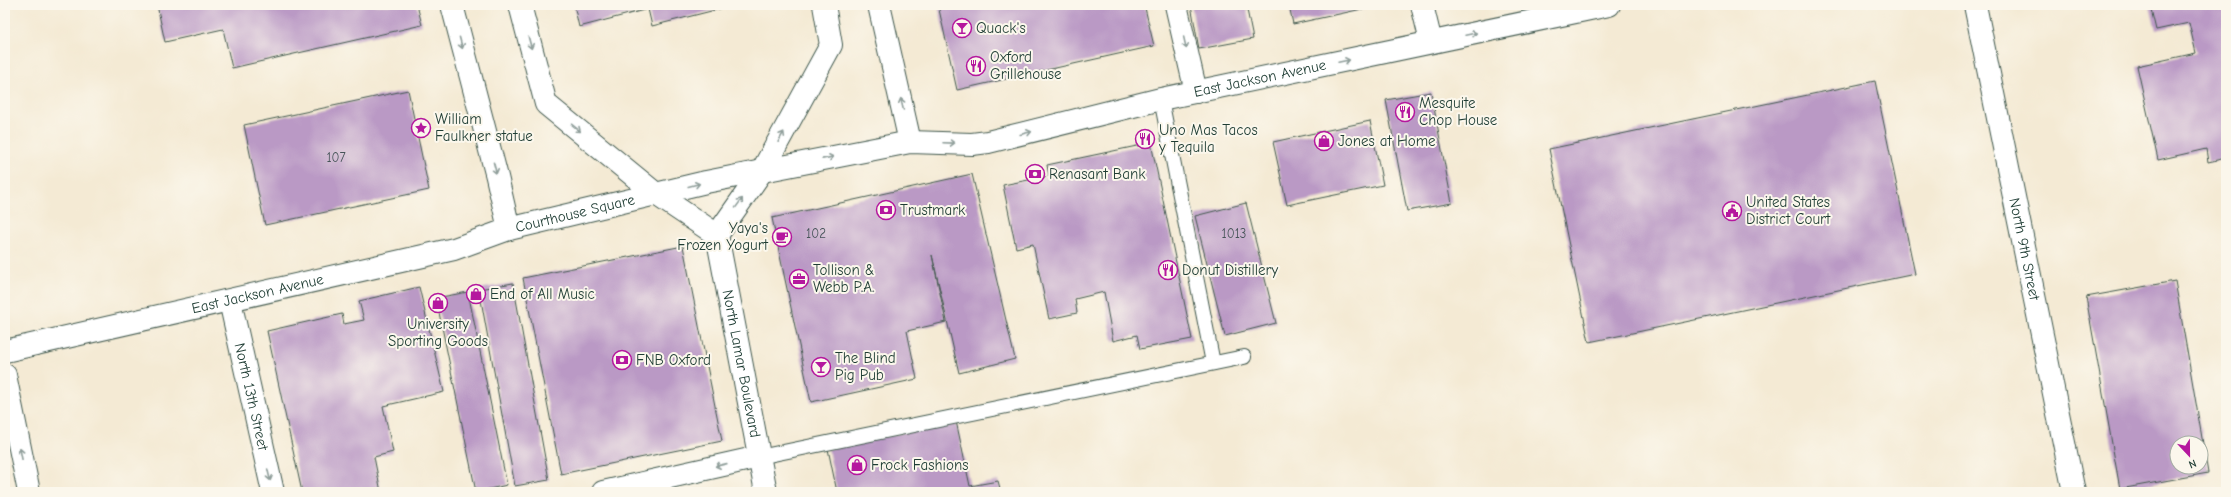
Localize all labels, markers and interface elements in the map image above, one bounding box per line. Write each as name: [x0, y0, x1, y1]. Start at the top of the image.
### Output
bar icon: Quack's: [951, 17, 973, 39]
place label: Quack's: [976, 19, 1026, 37]
one-way arrow: [1464, 29, 1477, 37]
one-way arrow: [458, 36, 466, 49]
one-way arrow: [526, 36, 534, 49]
one-way arrow: [1181, 36, 1189, 49]
place label: Oxford Grillehouse: [990, 48, 1062, 83]
restaurant icon: Oxford Grillehouse: [965, 55, 987, 77]
street label: East Jackson Avenue: [1192, 56, 1328, 101]
one-way arrow: [1337, 56, 1350, 64]
place label: Mesquite Chop House: [1419, 94, 1498, 129]
one-way arrow: [897, 97, 905, 110]
restaurant icon: Mesquite Chop House: [1394, 101, 1416, 123]
place label: William Faulkner statue: [435, 110, 533, 145]
place icon: William Faulkner statue: [410, 117, 432, 139]
place label: Uno Mas Tacos y Tequila: [1158, 121, 1258, 156]
one-way arrow: [571, 124, 581, 133]
one-way arrow: [1019, 128, 1032, 136]
restaurant icon: Uno Mas Tacos y Tequila: [1134, 128, 1156, 150]
shop icon: Jones at Home: [1313, 130, 1335, 152]
one-way arrow: [778, 131, 785, 143]
place label: Jones at Home: [1338, 132, 1436, 150]
one-way arrow: [942, 139, 955, 147]
house number: 107: [326, 150, 346, 165]
one-way arrow: [821, 154, 834, 162]
one-way arrow: [492, 162, 499, 175]
bank icon: Renasant Bank: [1024, 163, 1046, 185]
place label: Renasant Bank: [1049, 165, 1146, 183]
one-way arrow: [687, 180, 700, 188]
street label: Courthouse Square: [514, 190, 637, 236]
place label: United States District Court: [1746, 193, 1831, 228]
street label: North 9th Street: [2005, 196, 2044, 302]
one-way arrow: [735, 198, 743, 209]
bank icon: Trustmark: [875, 199, 897, 221]
public building icon: United States District Court: [1721, 200, 1743, 222]
place label: Trustmark: [900, 201, 966, 219]
place label: Yaya's Frozen Yogurt: [677, 219, 769, 254]
cafe icon: Yaya's Frozen Yogurt: [771, 226, 793, 248]
house number: 102: [806, 226, 826, 241]
house number: 1013: [1222, 226, 1246, 241]
restaurant icon: Donut Distillery: [1157, 259, 1179, 281]
place label: Tollison & Webb P.A.: [813, 261, 874, 296]
place label: Donut Distillery: [1182, 261, 1278, 279]
office icon: Tollison & Webb P.A.: [788, 268, 810, 290]
street label: East Jackson Avenue: [190, 270, 326, 317]
shop icon: End of All Music: [465, 283, 487, 305]
place label: End of All Music: [490, 285, 595, 303]
street label: North Lamar Boulevard: [719, 288, 764, 439]
shop icon: University Sporting Goods: [427, 292, 449, 314]
place label: University Sporting Goods: [388, 315, 488, 350]
street label: North 13th Street: [231, 341, 272, 453]
bank icon: FNB Oxford: [611, 349, 633, 371]
place label: The Blind Pig Pub: [835, 349, 896, 384]
place label: FNB Oxford: [636, 351, 711, 369]
bar icon: The Blind Pig Pub: [810, 356, 832, 378]
north arrow: [2169, 435, 2209, 475]
one-way arrow: [16, 448, 24, 461]
shop icon: Frock Fashions: [846, 454, 868, 476]
place label: Frock Fashions: [871, 456, 969, 474]
text: N: [2187, 456, 2198, 471]
one-way arrow: [715, 462, 728, 470]
one-way arrow: [266, 469, 274, 482]

